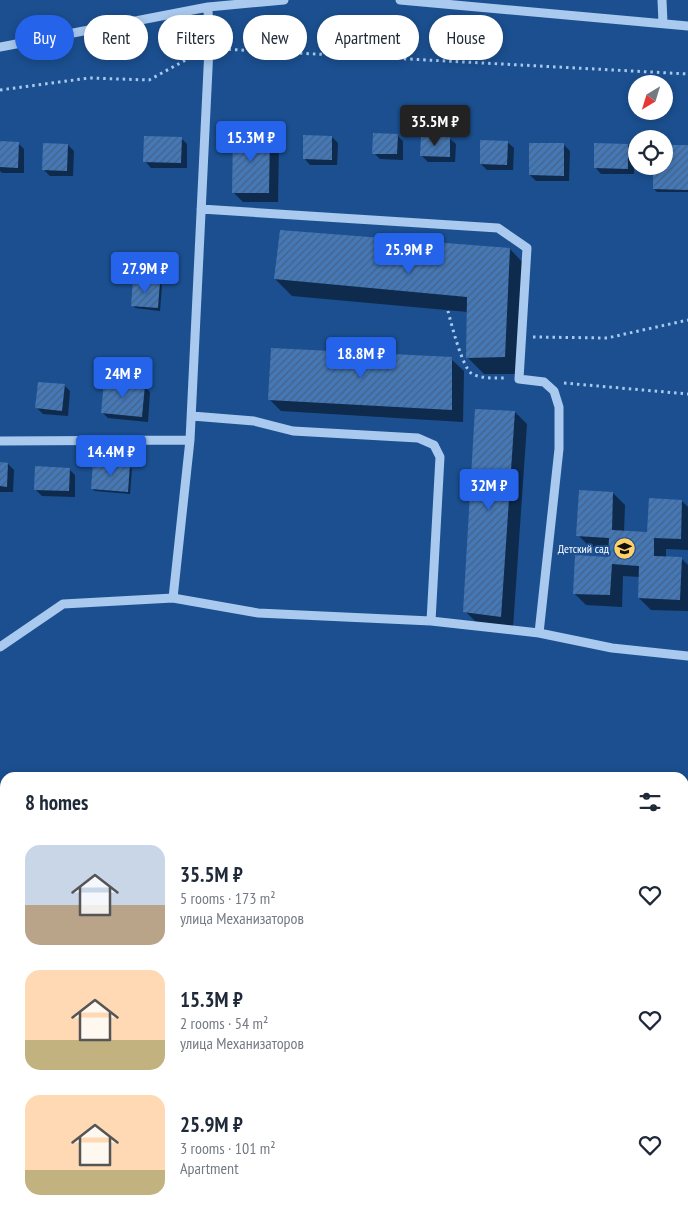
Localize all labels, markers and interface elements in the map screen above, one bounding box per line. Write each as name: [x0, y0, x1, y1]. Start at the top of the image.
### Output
chip: Buy: [15, 15, 74, 60]
chip: Rent: [84, 15, 148, 60]
chip: Filters: [158, 15, 233, 60]
chip: New: [243, 15, 307, 60]
chip: Apartment: [317, 15, 419, 60]
chip: House: [429, 15, 503, 60]
north arrow: [628, 75, 672, 120]
map controls: [628, 75, 673, 175]
pin: 35.5M ₽: [389, 104, 481, 147]
text: 35.5M ₽: [411, 111, 459, 131]
pin: 15.3M ₽: [205, 120, 297, 163]
text: 15.3M ₽: [227, 127, 275, 147]
button: locate: [628, 130, 673, 175]
pin: 25.9M ₽: [363, 232, 455, 275]
text: 25.9M ₽: [385, 239, 433, 259]
pin: 27.9M ₽: [99, 252, 191, 294]
text: 27.9M ₽: [122, 258, 168, 278]
pin: 18.8M ₽: [315, 336, 407, 379]
text: 18.8M ₽: [337, 343, 385, 363]
pin: 24M ₽: [88, 356, 158, 399]
text: 24M ₽: [105, 363, 141, 383]
pin: 14.4M ₽: [65, 434, 157, 477]
text: 14.4M ₽: [87, 441, 135, 461]
pin: 32M ₽: [454, 468, 524, 511]
text: 32M ₽: [471, 475, 507, 495]
school or university icon: Детский сад: [613, 537, 637, 561]
place label: Детский сад: [558, 541, 610, 556]
icon: filters: [636, 788, 664, 816]
text: 8 homes: [25, 789, 88, 816]
text: 35.5M ₽: [180, 861, 243, 888]
icon: home: [65, 865, 125, 925]
icon: heart: [636, 881, 664, 909]
text: 5 rooms · 173 m²: [180, 888, 276, 908]
text: улица Механизаторов: [180, 908, 304, 928]
text: 15.3M ₽: [180, 986, 243, 1013]
icon: home: [65, 990, 125, 1050]
icon: heart: [636, 1006, 664, 1034]
text: 2 rooms · 54 m²: [180, 1013, 268, 1033]
text: улица Механизаторов: [180, 1033, 304, 1053]
text: 25.9M ₽: [180, 1111, 243, 1138]
icon: home: [65, 1115, 125, 1175]
icon: heart: [636, 1131, 664, 1159]
text: 3 rooms · 101 m²: [180, 1138, 276, 1158]
text: Apartment: [180, 1158, 239, 1178]

